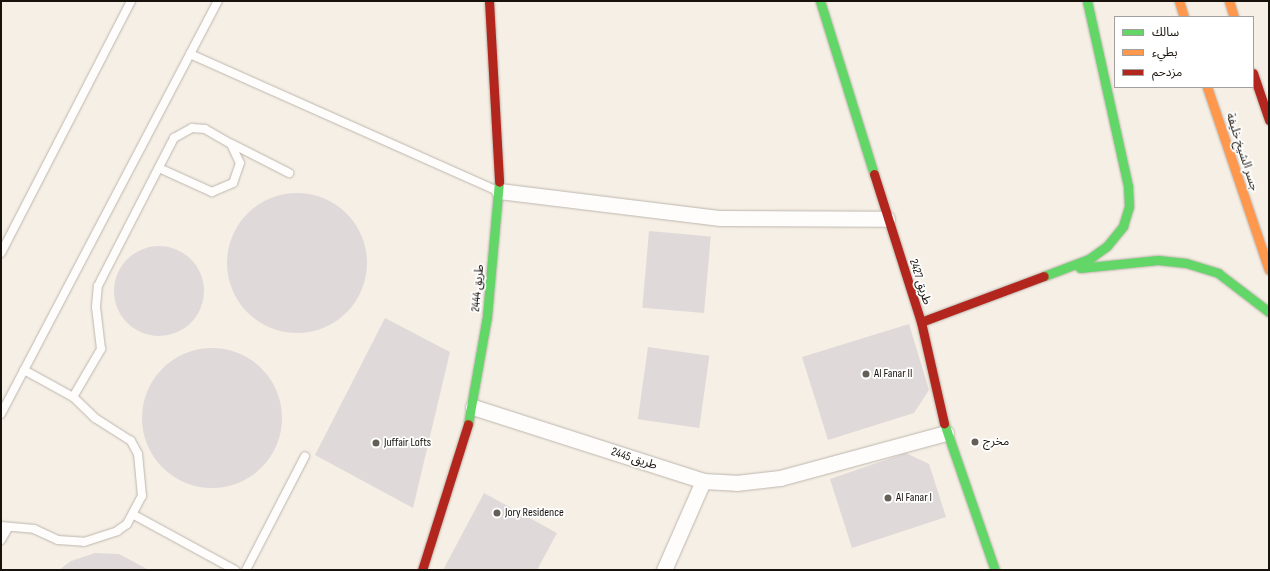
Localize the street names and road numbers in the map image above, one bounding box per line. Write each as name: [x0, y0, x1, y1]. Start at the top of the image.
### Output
street label: جسر الشيخ خليفة: [1223, 111, 1261, 193]
street label: طريق 2427: [906, 257, 934, 307]
street label: طريق 2444: [469, 264, 487, 312]
street label: طريق 2445: [609, 445, 659, 473]

